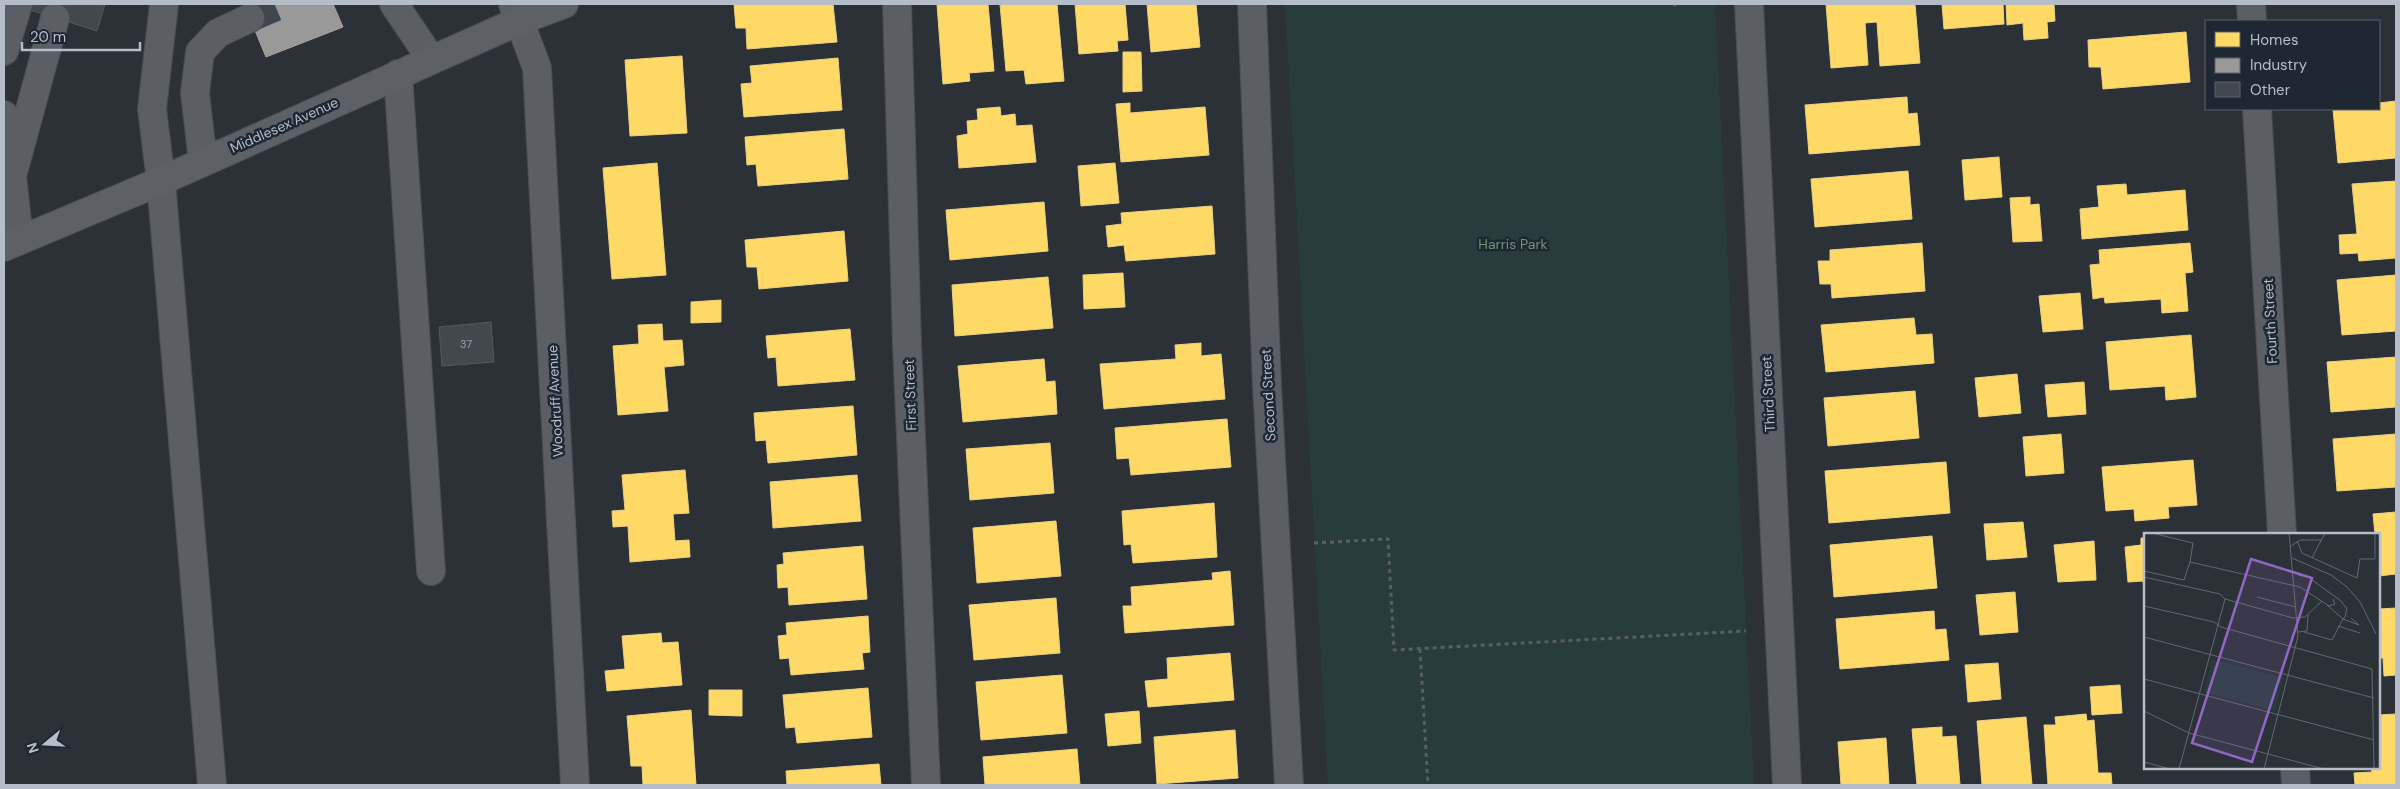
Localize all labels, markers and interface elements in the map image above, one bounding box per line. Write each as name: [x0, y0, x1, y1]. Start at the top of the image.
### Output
scale bar: [22, 20, 140, 52]
legend: [2205, 20, 2380, 110]
text: 20 m: [30, 27, 66, 47]
text: Homes: [2250, 30, 2299, 50]
text: Industry: [2250, 55, 2308, 75]
text: Other: [2250, 80, 2291, 100]
street label: Middlesex Avenue: [227, 93, 341, 157]
park label: Harris Park: [1478, 235, 1548, 253]
street label: Fourth Street: [2259, 278, 2281, 364]
house number: 37: [460, 337, 472, 351]
street label: Woodruff Avenue: [543, 344, 567, 458]
street label: Second Street: [1257, 348, 1279, 442]
street label: Third Street: [1757, 355, 1779, 433]
street label: First Street: [900, 359, 920, 431]
inset map: [2144, 533, 2380, 769]
north arrow: [20, 719, 70, 769]
text: N: [22, 740, 43, 756]

